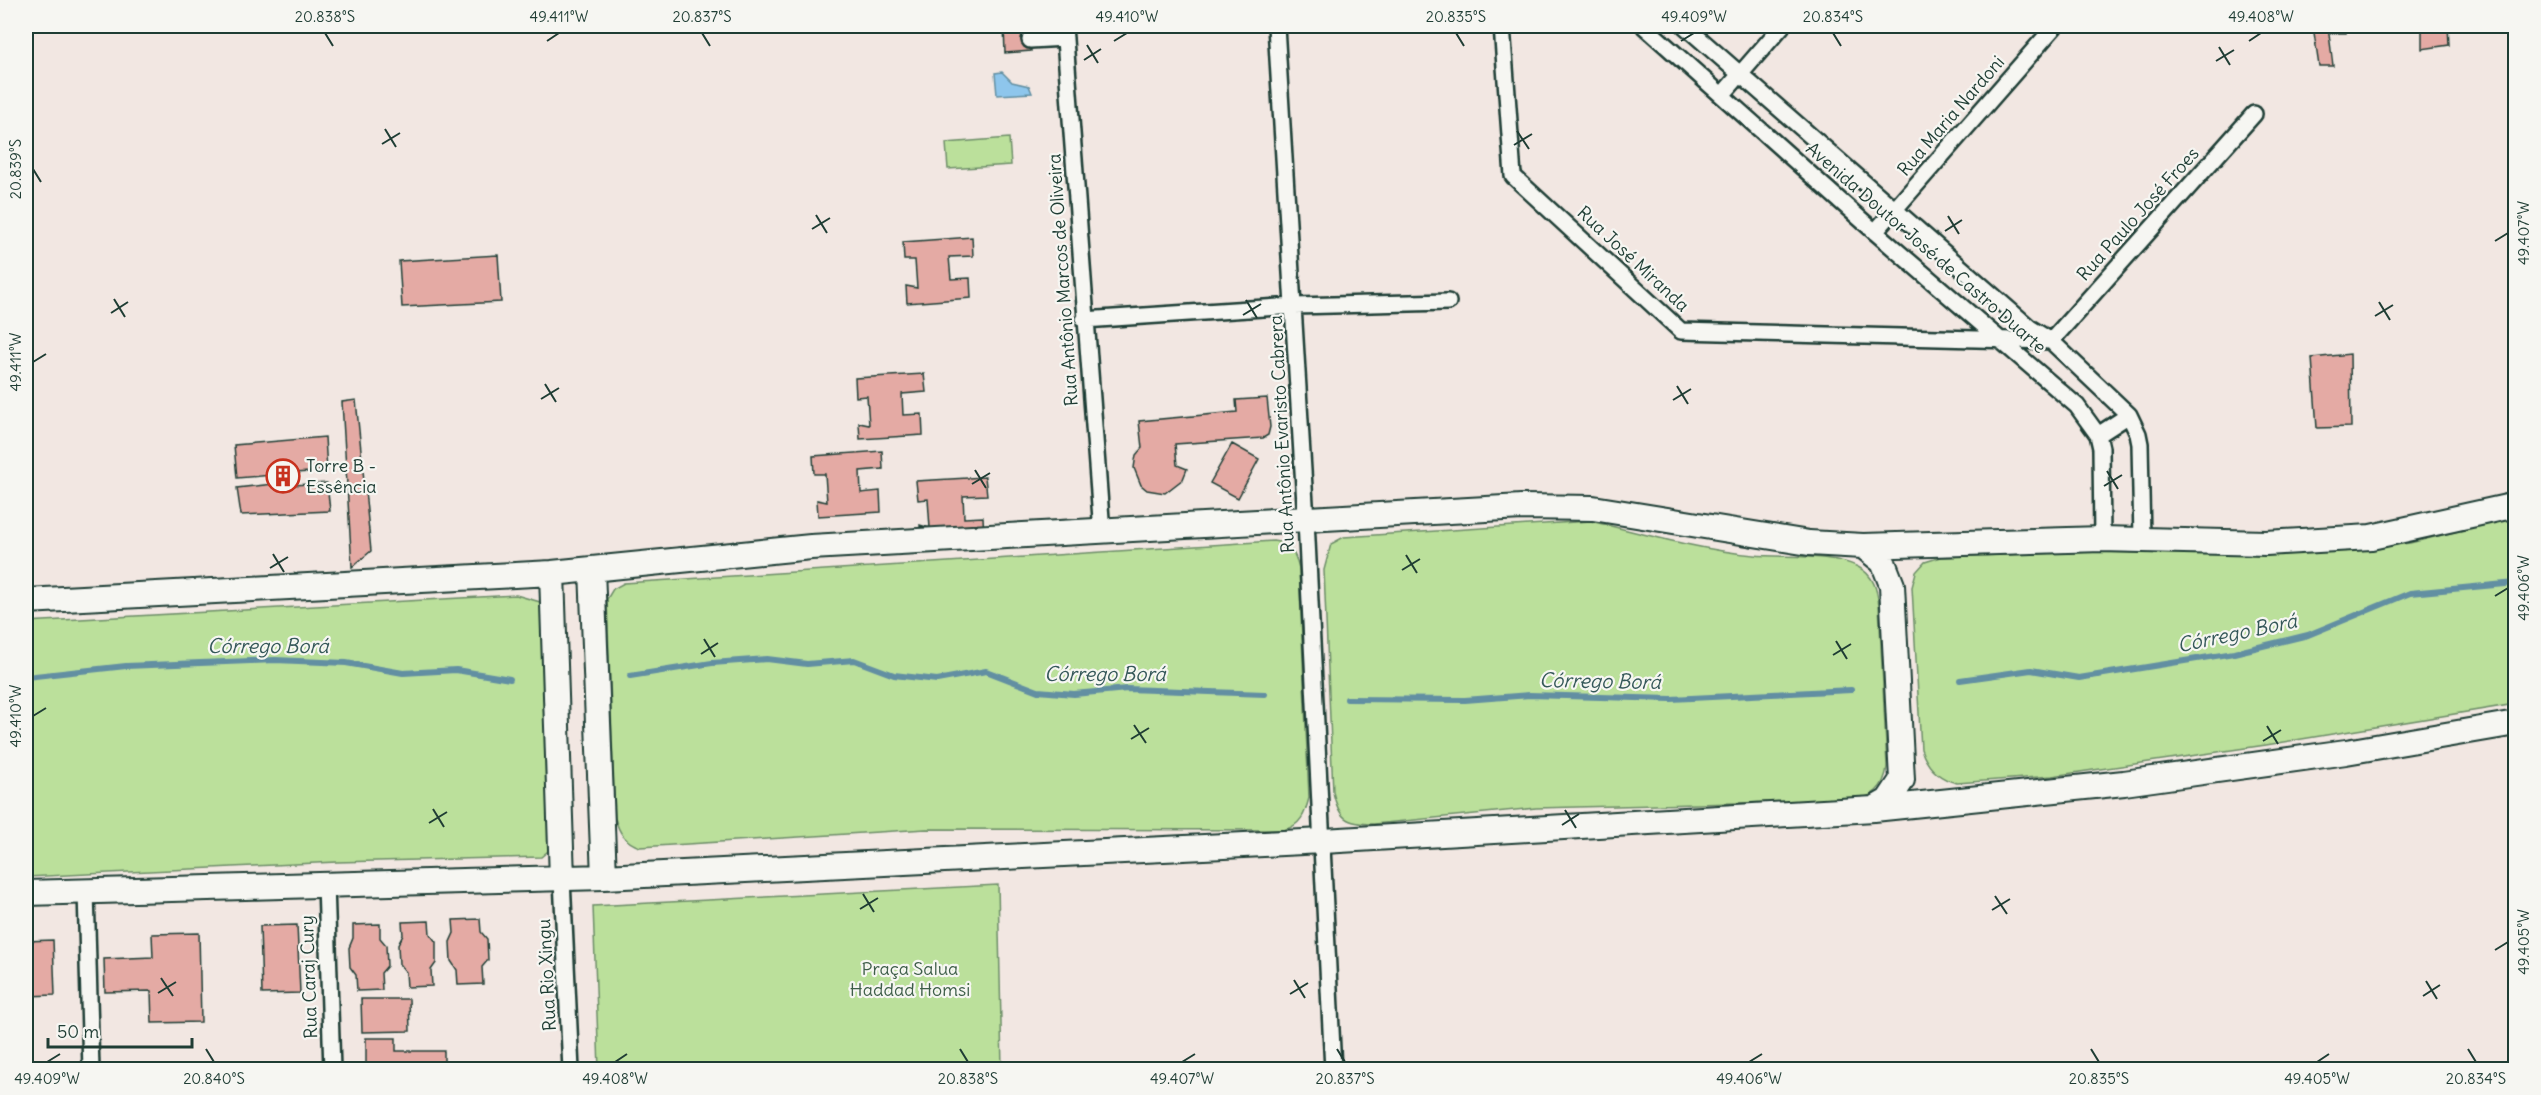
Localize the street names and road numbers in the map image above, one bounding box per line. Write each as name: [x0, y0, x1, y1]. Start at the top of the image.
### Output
street label: Rua Maria Nardoni: [1892, 51, 2009, 181]
street label: Avenida Doutor José de Castro Duarte: [1802, 137, 2051, 358]
street label: Rua Paulo José Froes: [2072, 142, 2204, 285]
street label: Rua Antônio Marcos de Oliveira: [1042, 153, 1083, 407]
street label: Rua José Miranda: [1572, 201, 1694, 316]
street label: Rua Antônio Evaristo Cabrera: [1264, 314, 1299, 554]
street label: Rua Caraj Cury: [295, 915, 322, 1039]
street label: Rua Rio Xingu: [532, 918, 561, 1032]

